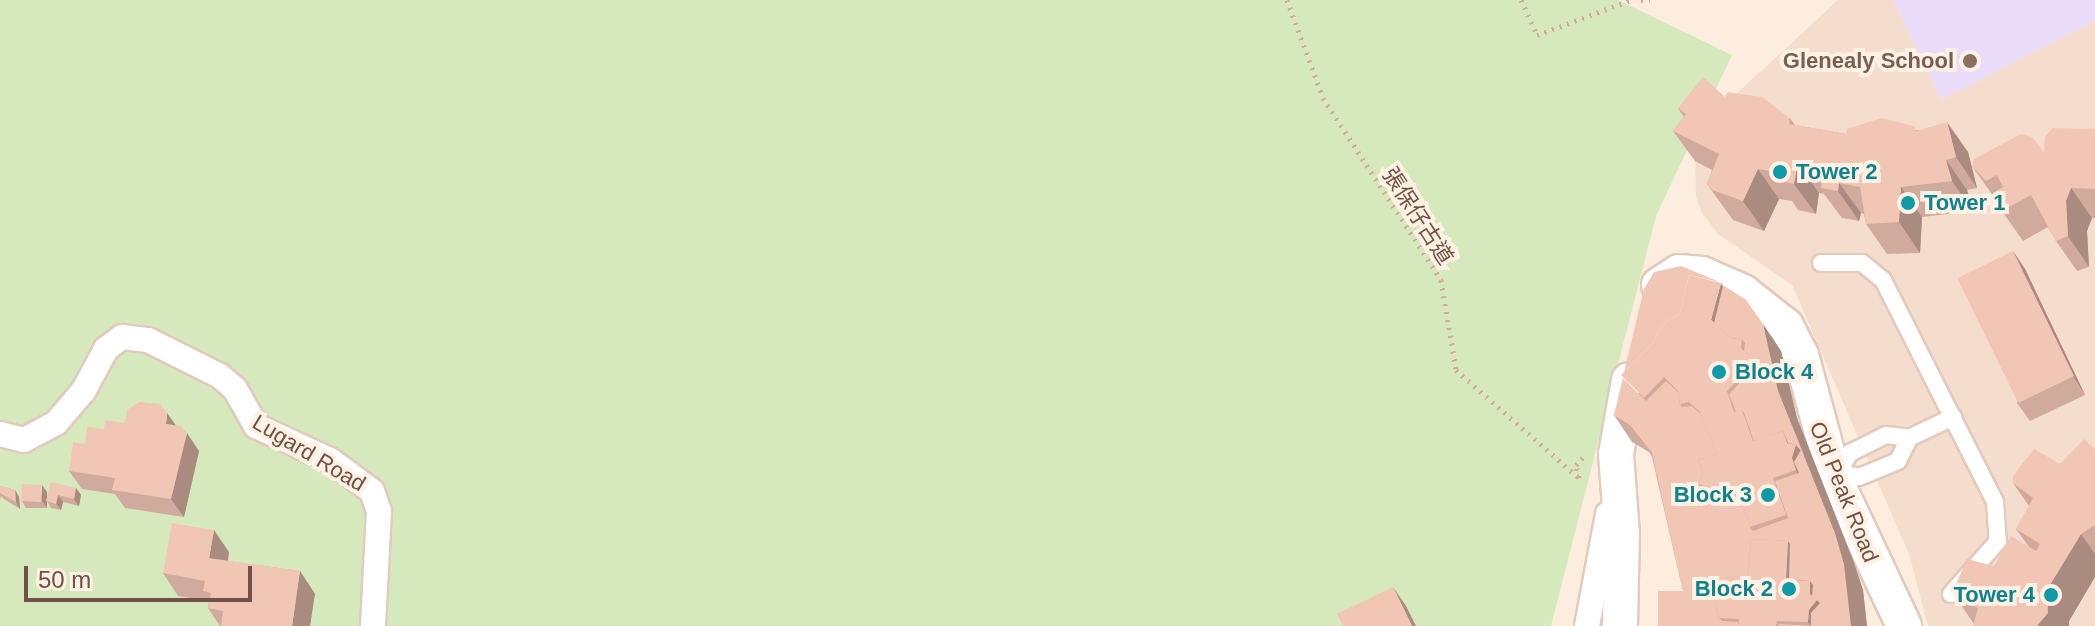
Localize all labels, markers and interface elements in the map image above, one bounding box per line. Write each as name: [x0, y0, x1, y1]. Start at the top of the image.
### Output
place label: Glenealy School: [1783, 48, 1954, 74]
marker: Glenealy School: [1961, 52, 1979, 70]
place label: Tower 2: [1796, 159, 1878, 185]
street label: 張保仔古道: [1377, 163, 1459, 269]
marker: Tower 2: [1771, 163, 1789, 181]
place label: Tower 1: [1924, 190, 2006, 216]
marker: Tower 1: [1899, 194, 1917, 212]
place label: Block 4: [1735, 359, 1813, 385]
marker: Block 4: [1710, 363, 1728, 381]
street label: Lugard Road: [248, 409, 370, 497]
street label: Old Peak Road: [1804, 418, 1884, 566]
place label: Block 3: [1674, 482, 1752, 508]
marker: Block 3: [1759, 486, 1777, 504]
scale bar: [28, 550, 256, 600]
text: 50 m: [38, 566, 91, 593]
place label: Block 2: [1695, 576, 1773, 602]
marker: Block 2: [1780, 580, 1798, 598]
place label: Tower 4: [1953, 582, 2035, 608]
marker: Tower 4: [2042, 586, 2060, 604]

